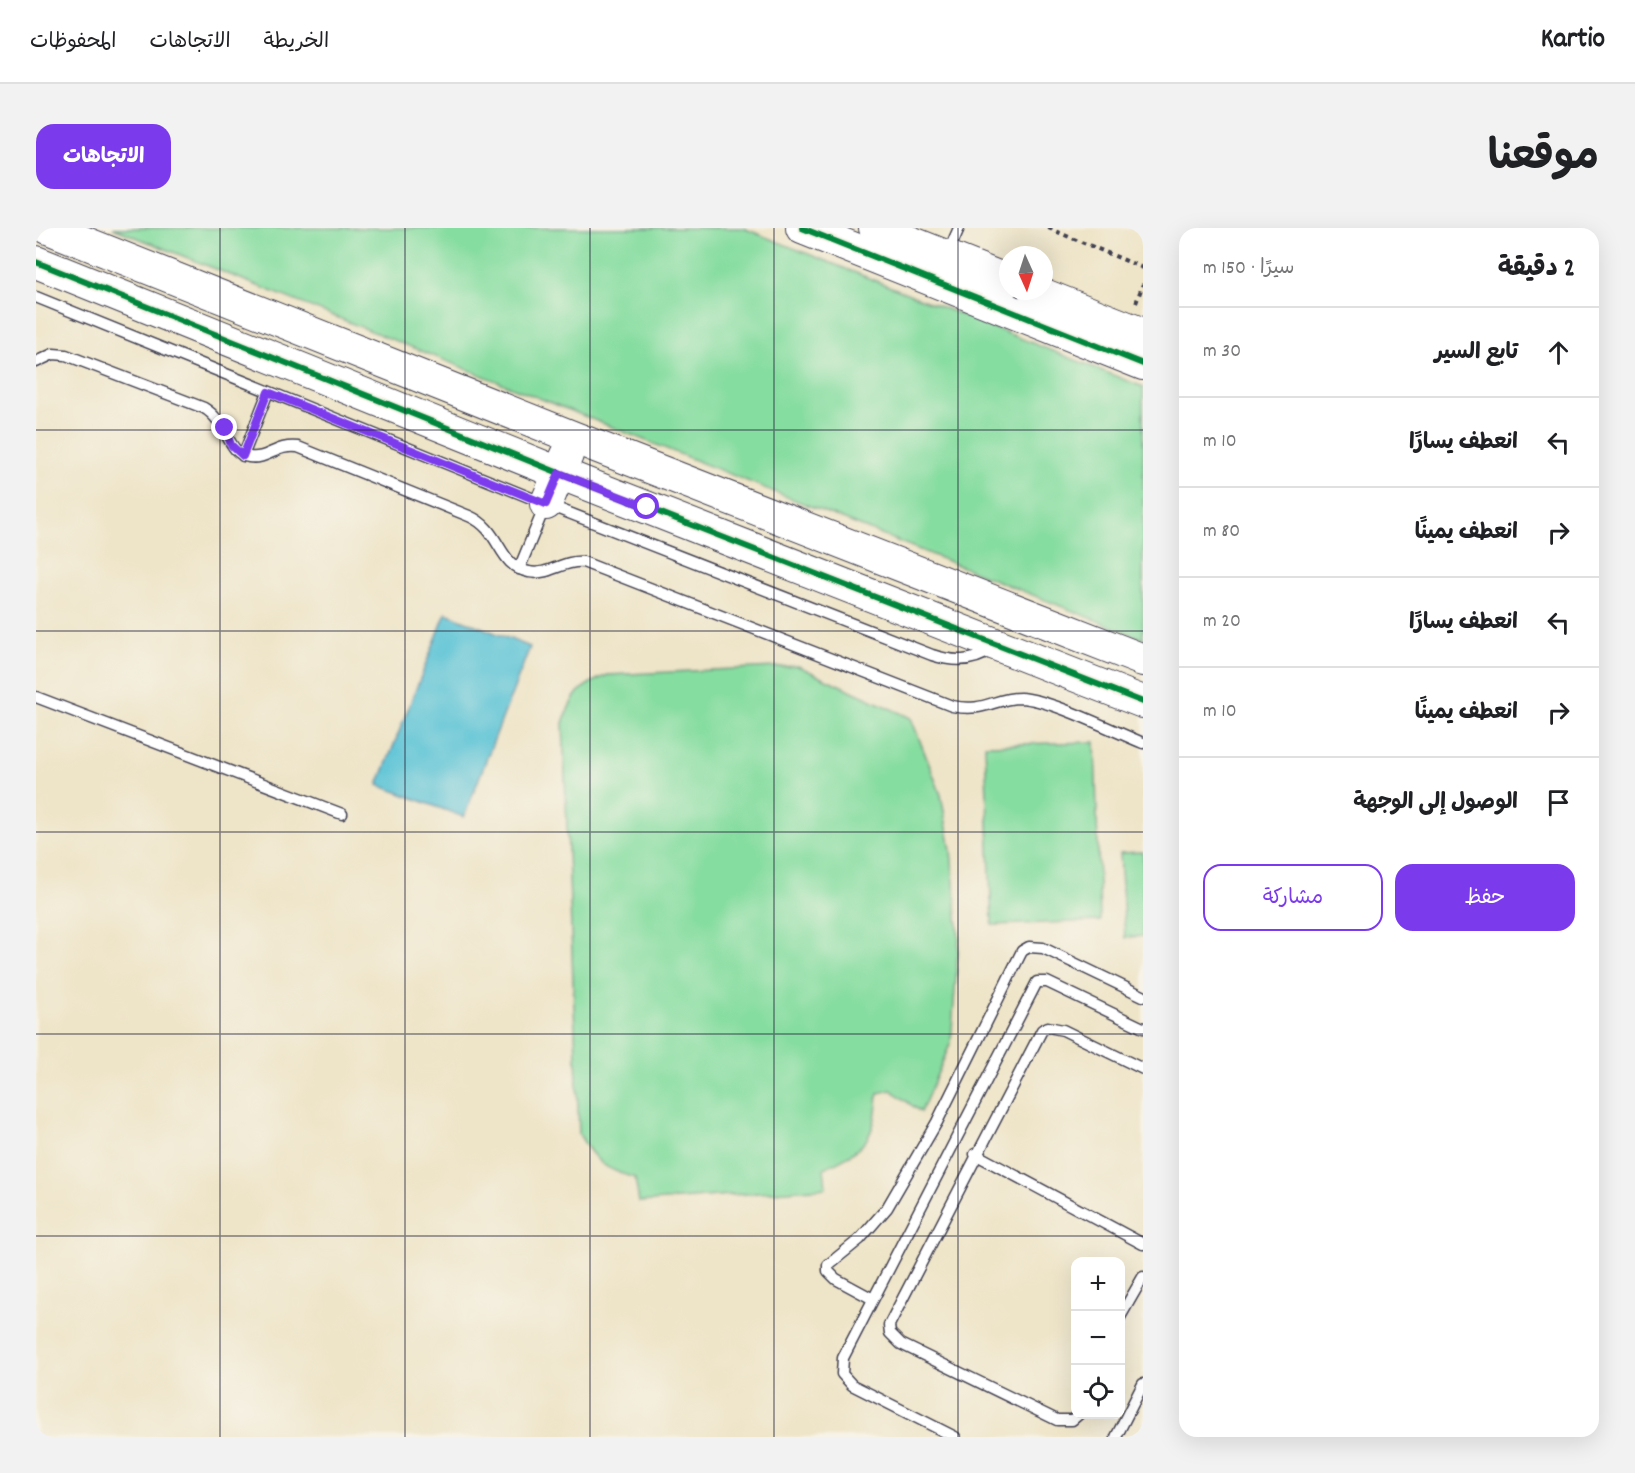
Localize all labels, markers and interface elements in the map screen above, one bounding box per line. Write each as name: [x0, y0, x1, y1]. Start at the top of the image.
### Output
text: Kartio: [1541, 21, 1605, 61]
text: المحفوظات: [30, 28, 116, 58]
text: الاتجاهات: [149, 28, 231, 58]
text: الخريطة: [264, 28, 329, 58]
button: الاتجاهات: [36, 124, 171, 189]
text: موقعنا: [1488, 130, 1599, 190]
north arrow: [999, 246, 1053, 300]
text: 2 دقيقة: [1498, 251, 1575, 288]
text: سيرًا · 150 m: [1203, 255, 1294, 283]
icon: ahead: [1542, 336, 1575, 369]
text: 30 m: [1203, 338, 1241, 366]
text: تابع السير: [1435, 338, 1518, 369]
route end: [211, 414, 237, 440]
icon: left: [1542, 426, 1575, 459]
text: 10 m: [1203, 428, 1237, 456]
text: انعطف يسارًا: [1409, 428, 1518, 459]
route start: [633, 493, 659, 519]
icon: right: [1542, 516, 1575, 549]
text: 80 m: [1203, 518, 1240, 546]
text: انعطف يمينًا: [1415, 518, 1518, 549]
icon: left: [1542, 606, 1575, 639]
text: 20 m: [1203, 608, 1241, 636]
text: انعطف يسارًا: [1409, 608, 1518, 639]
icon: right: [1542, 696, 1575, 729]
text: 10 m: [1203, 698, 1237, 726]
text: انعطف يمينًا: [1415, 698, 1518, 729]
icon: arrive: [1542, 786, 1575, 819]
text: الوصول إلى الوجهة: [1353, 788, 1518, 819]
button: مشاركة: [1203, 864, 1383, 931]
button: حفظ: [1395, 864, 1575, 931]
map controls: [1071, 1257, 1125, 1419]
button: +: [1071, 1257, 1125, 1311]
button: −: [1071, 1311, 1125, 1365]
button: locate: [1071, 1365, 1125, 1419]

